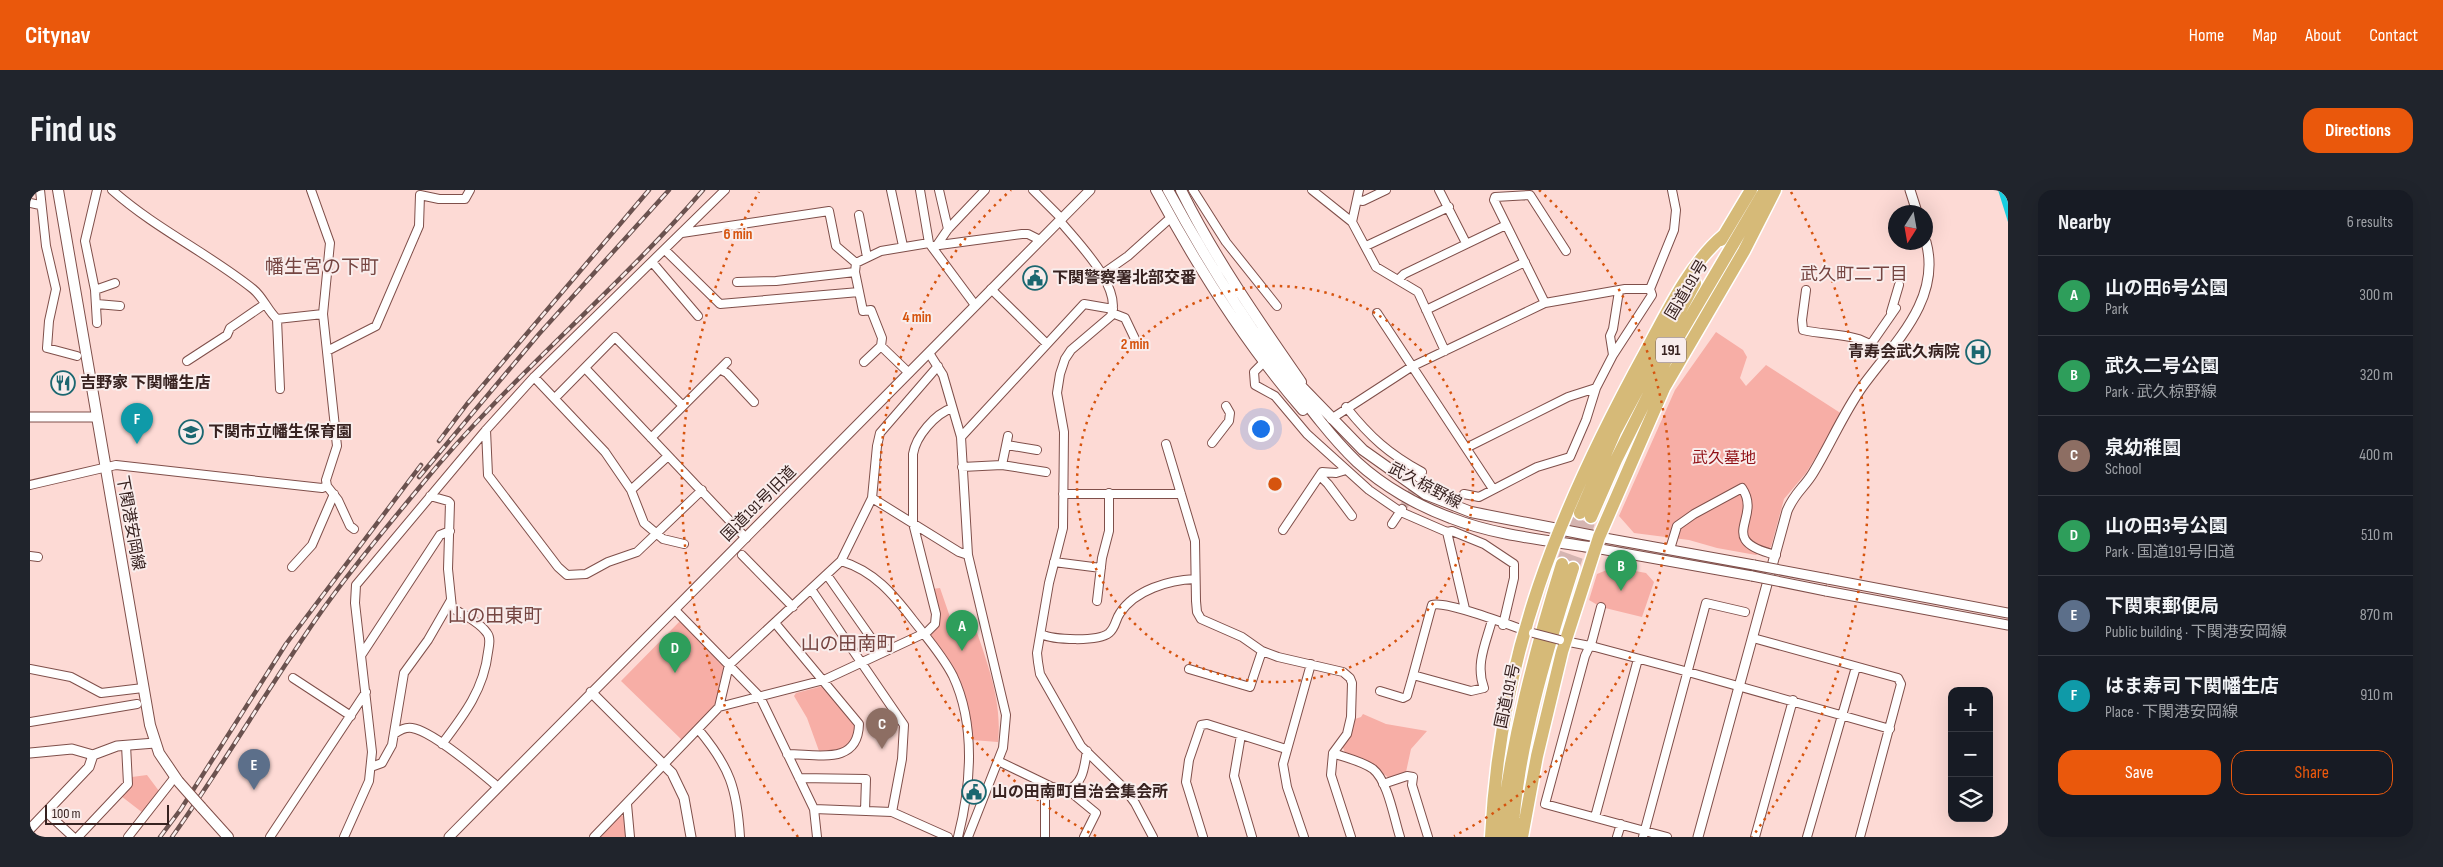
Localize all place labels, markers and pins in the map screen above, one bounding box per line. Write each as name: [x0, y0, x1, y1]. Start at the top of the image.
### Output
public building icon: 下関警察署北部交番: [1022, 265, 1048, 291]
place label: 下関警察署北部交番: [1052, 269, 1196, 288]
hospital icon: 青寿会武久病院: [1965, 339, 1991, 365]
place label: 青寿会武久病院: [1848, 343, 1960, 362]
restaurant icon: 吉野家 下関幡生店: [50, 370, 76, 396]
place label: 吉野家 下関幡生店: [80, 374, 211, 393]
pin: F: [121, 403, 153, 444]
school or university icon: 下関市立幡生保育園: [178, 419, 204, 445]
place label: 下関市立幡生保育園: [208, 423, 352, 442]
centre of rings: [1266, 475, 1284, 493]
pin: B: [1605, 550, 1637, 591]
pin: A: [946, 610, 978, 651]
pin: D: [659, 632, 691, 673]
pin: C: [866, 708, 898, 749]
pin: E: [238, 749, 270, 790]
public building icon: 山の田南町自治会集会所: [961, 779, 987, 805]
place label: 山の田南町自治会集会所: [992, 783, 1168, 802]

